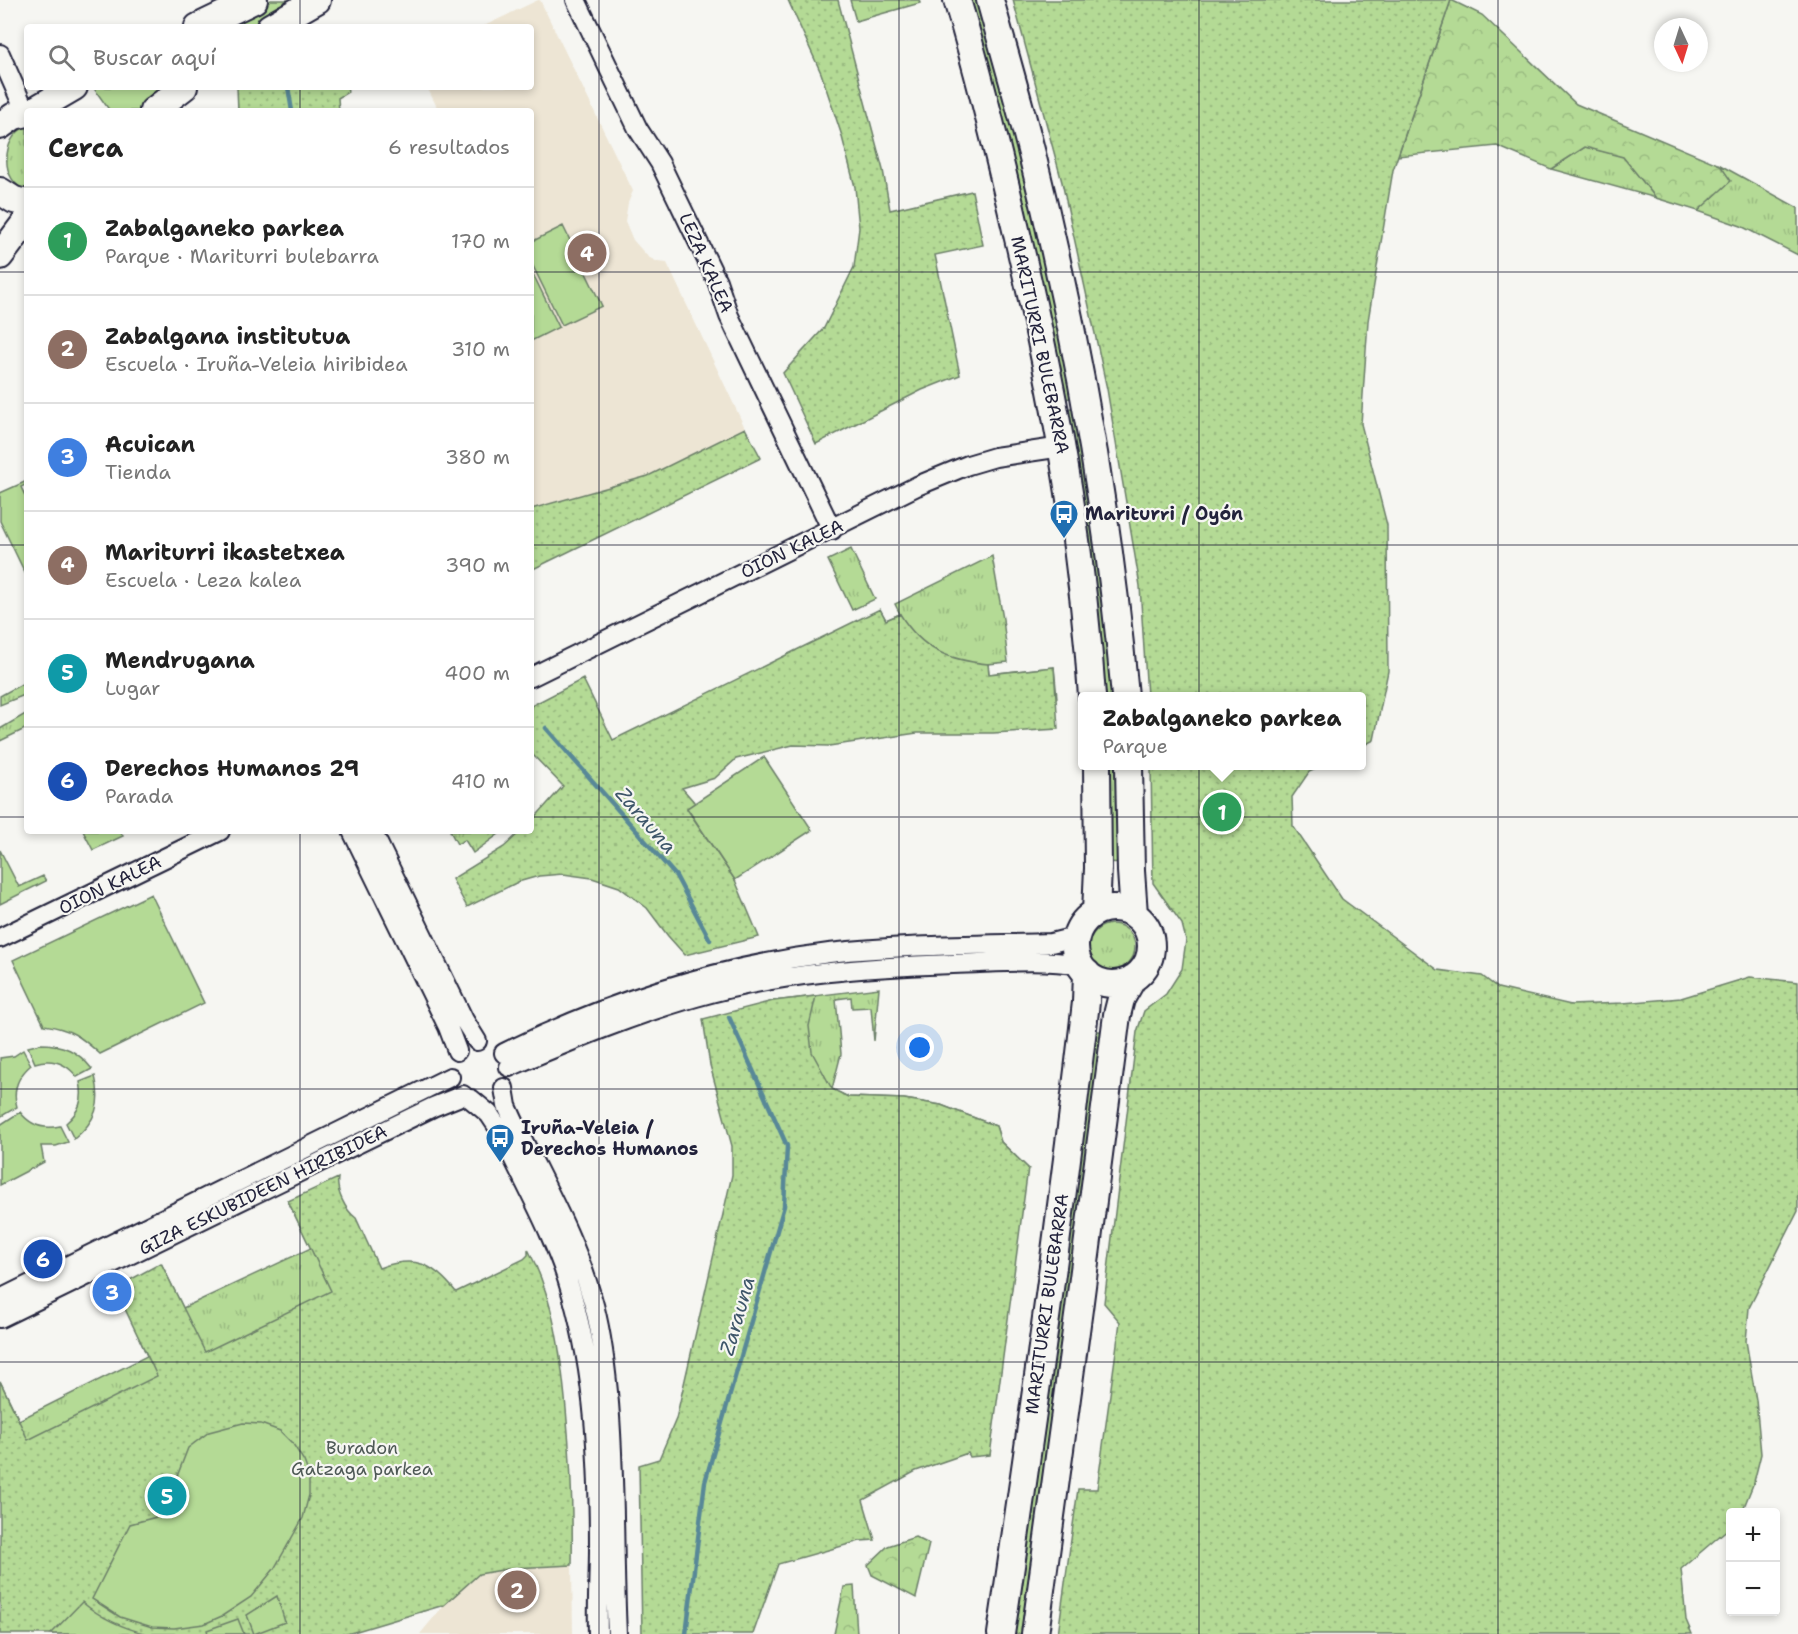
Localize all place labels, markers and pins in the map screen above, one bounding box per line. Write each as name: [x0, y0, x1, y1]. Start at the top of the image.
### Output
pin: 4: [568, 230, 606, 276]
bus stop icon: Mariturri / Oyón: [1048, 498, 1080, 540]
place label: Mariturri / Oyón: [1085, 502, 1243, 526]
pin: 1: [1202, 790, 1242, 834]
place label: Iruña-Veleia / Derechos Humanos: [521, 1116, 698, 1161]
bus stop icon: Iruña-Veleia / Derechos Humanos: [484, 1122, 516, 1164]
pin: 6: [24, 1236, 63, 1282]
pin: 3: [92, 1270, 132, 1314]
pin: 5: [148, 1474, 186, 1518]
pin: 2: [498, 1568, 536, 1612]

